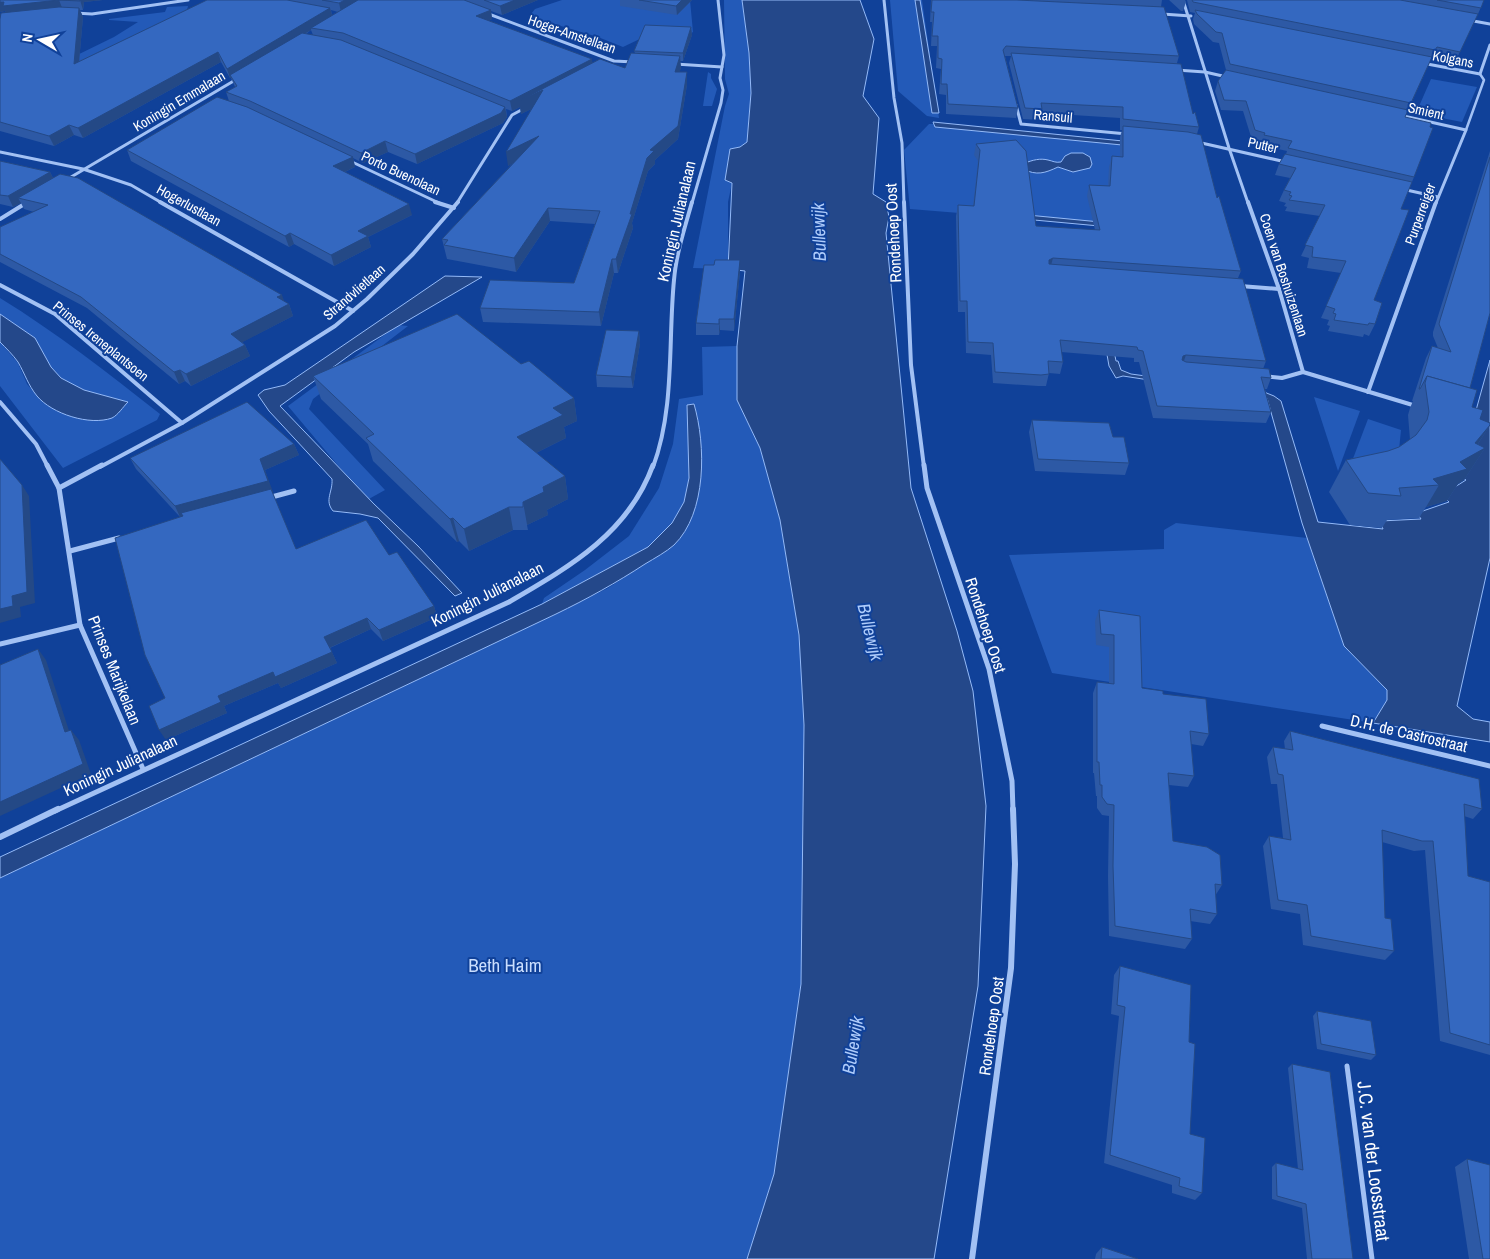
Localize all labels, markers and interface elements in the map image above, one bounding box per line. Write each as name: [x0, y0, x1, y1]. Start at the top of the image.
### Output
street label: Hoger-Amstellaan: [526, 11, 618, 57]
north arrow: [15, 15, 65, 65]
text: N: [18, 32, 37, 43]
street label: Kolgans: [1431, 46, 1475, 72]
street label: Koningin Emmalaan: [130, 66, 228, 136]
street label: Smient: [1406, 98, 1446, 124]
street label: Ransuil: [1033, 105, 1073, 127]
street label: Putter: [1246, 133, 1280, 157]
street label: Porto Buenolaan: [358, 147, 444, 199]
street label: Koningin Julianalaan: [651, 158, 701, 284]
street label: Hogerlustlaan: [154, 180, 224, 230]
street label: Purperreiger: [1401, 180, 1440, 247]
street label: Rondehoep Oost: [879, 183, 907, 283]
water label: Bullewijk: [805, 202, 832, 262]
street label: Coen van Boshuizenlaan: [1256, 211, 1312, 339]
street label: Strandvlietlaan: [319, 260, 389, 324]
street label: Prinses Ireneplantsoen: [49, 297, 153, 385]
street label: Koningin Julianalaan: [427, 556, 547, 632]
street label: Rondehoep Oost: [960, 574, 1012, 676]
water label: Bullewijk: [851, 601, 890, 664]
street label: Prinses Marijkelaan: [83, 612, 147, 728]
street label: D.H. de Castrostraat: [1348, 709, 1470, 757]
street label: Koningin Julianalaan: [59, 729, 181, 801]
park label: Beth Haim: [468, 952, 542, 978]
street label: Rondehoep Oost: [973, 975, 1009, 1077]
water label: Bullewijk: [836, 1014, 870, 1076]
street label: J.C. van der Loosstraat: [1351, 1079, 1397, 1243]

